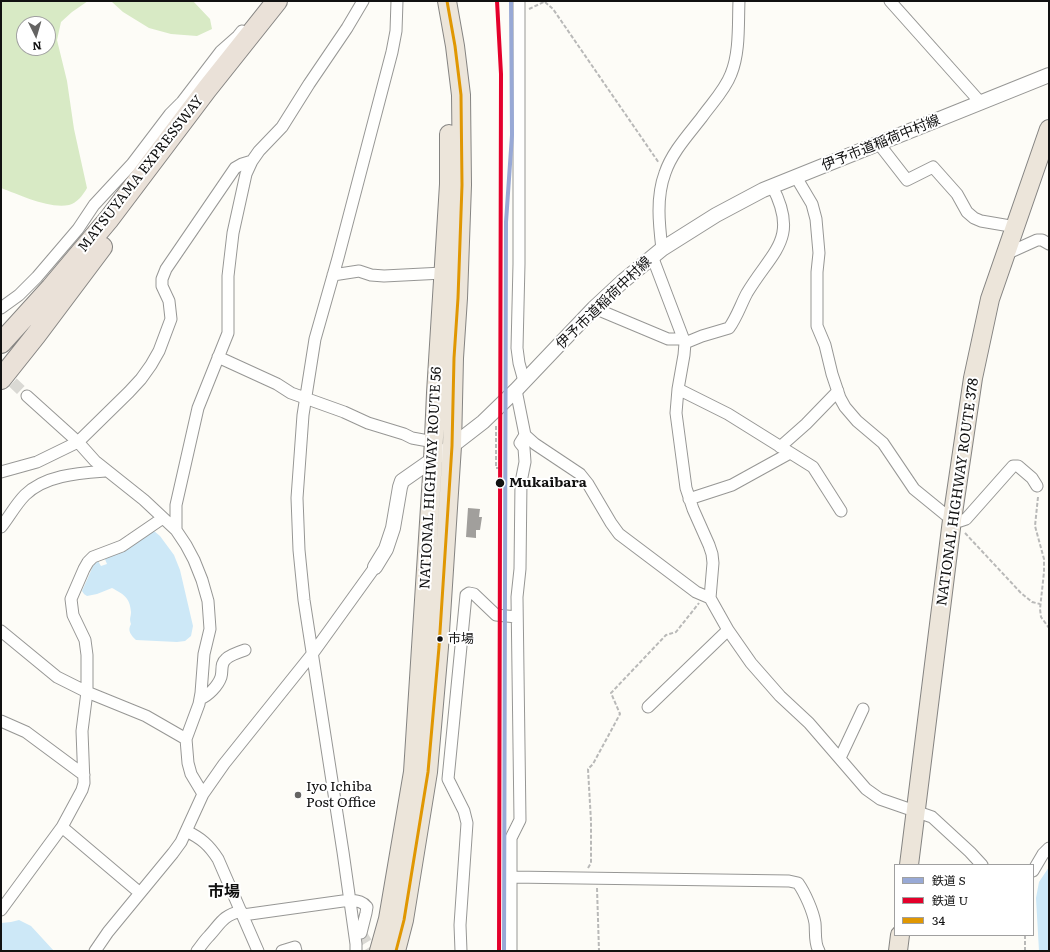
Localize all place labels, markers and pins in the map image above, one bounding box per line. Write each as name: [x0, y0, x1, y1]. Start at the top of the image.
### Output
place label: Mukaibara: [509, 475, 587, 491]
marker: Mukaibara: [494, 477, 506, 489]
place label: 市場: [448, 631, 474, 647]
marker: 市場: [435, 634, 445, 644]
place label: Iyo Ichiba Post Office: [306, 779, 376, 812]
marker: Iyo Ichiba Post Office: [293, 790, 303, 800]

